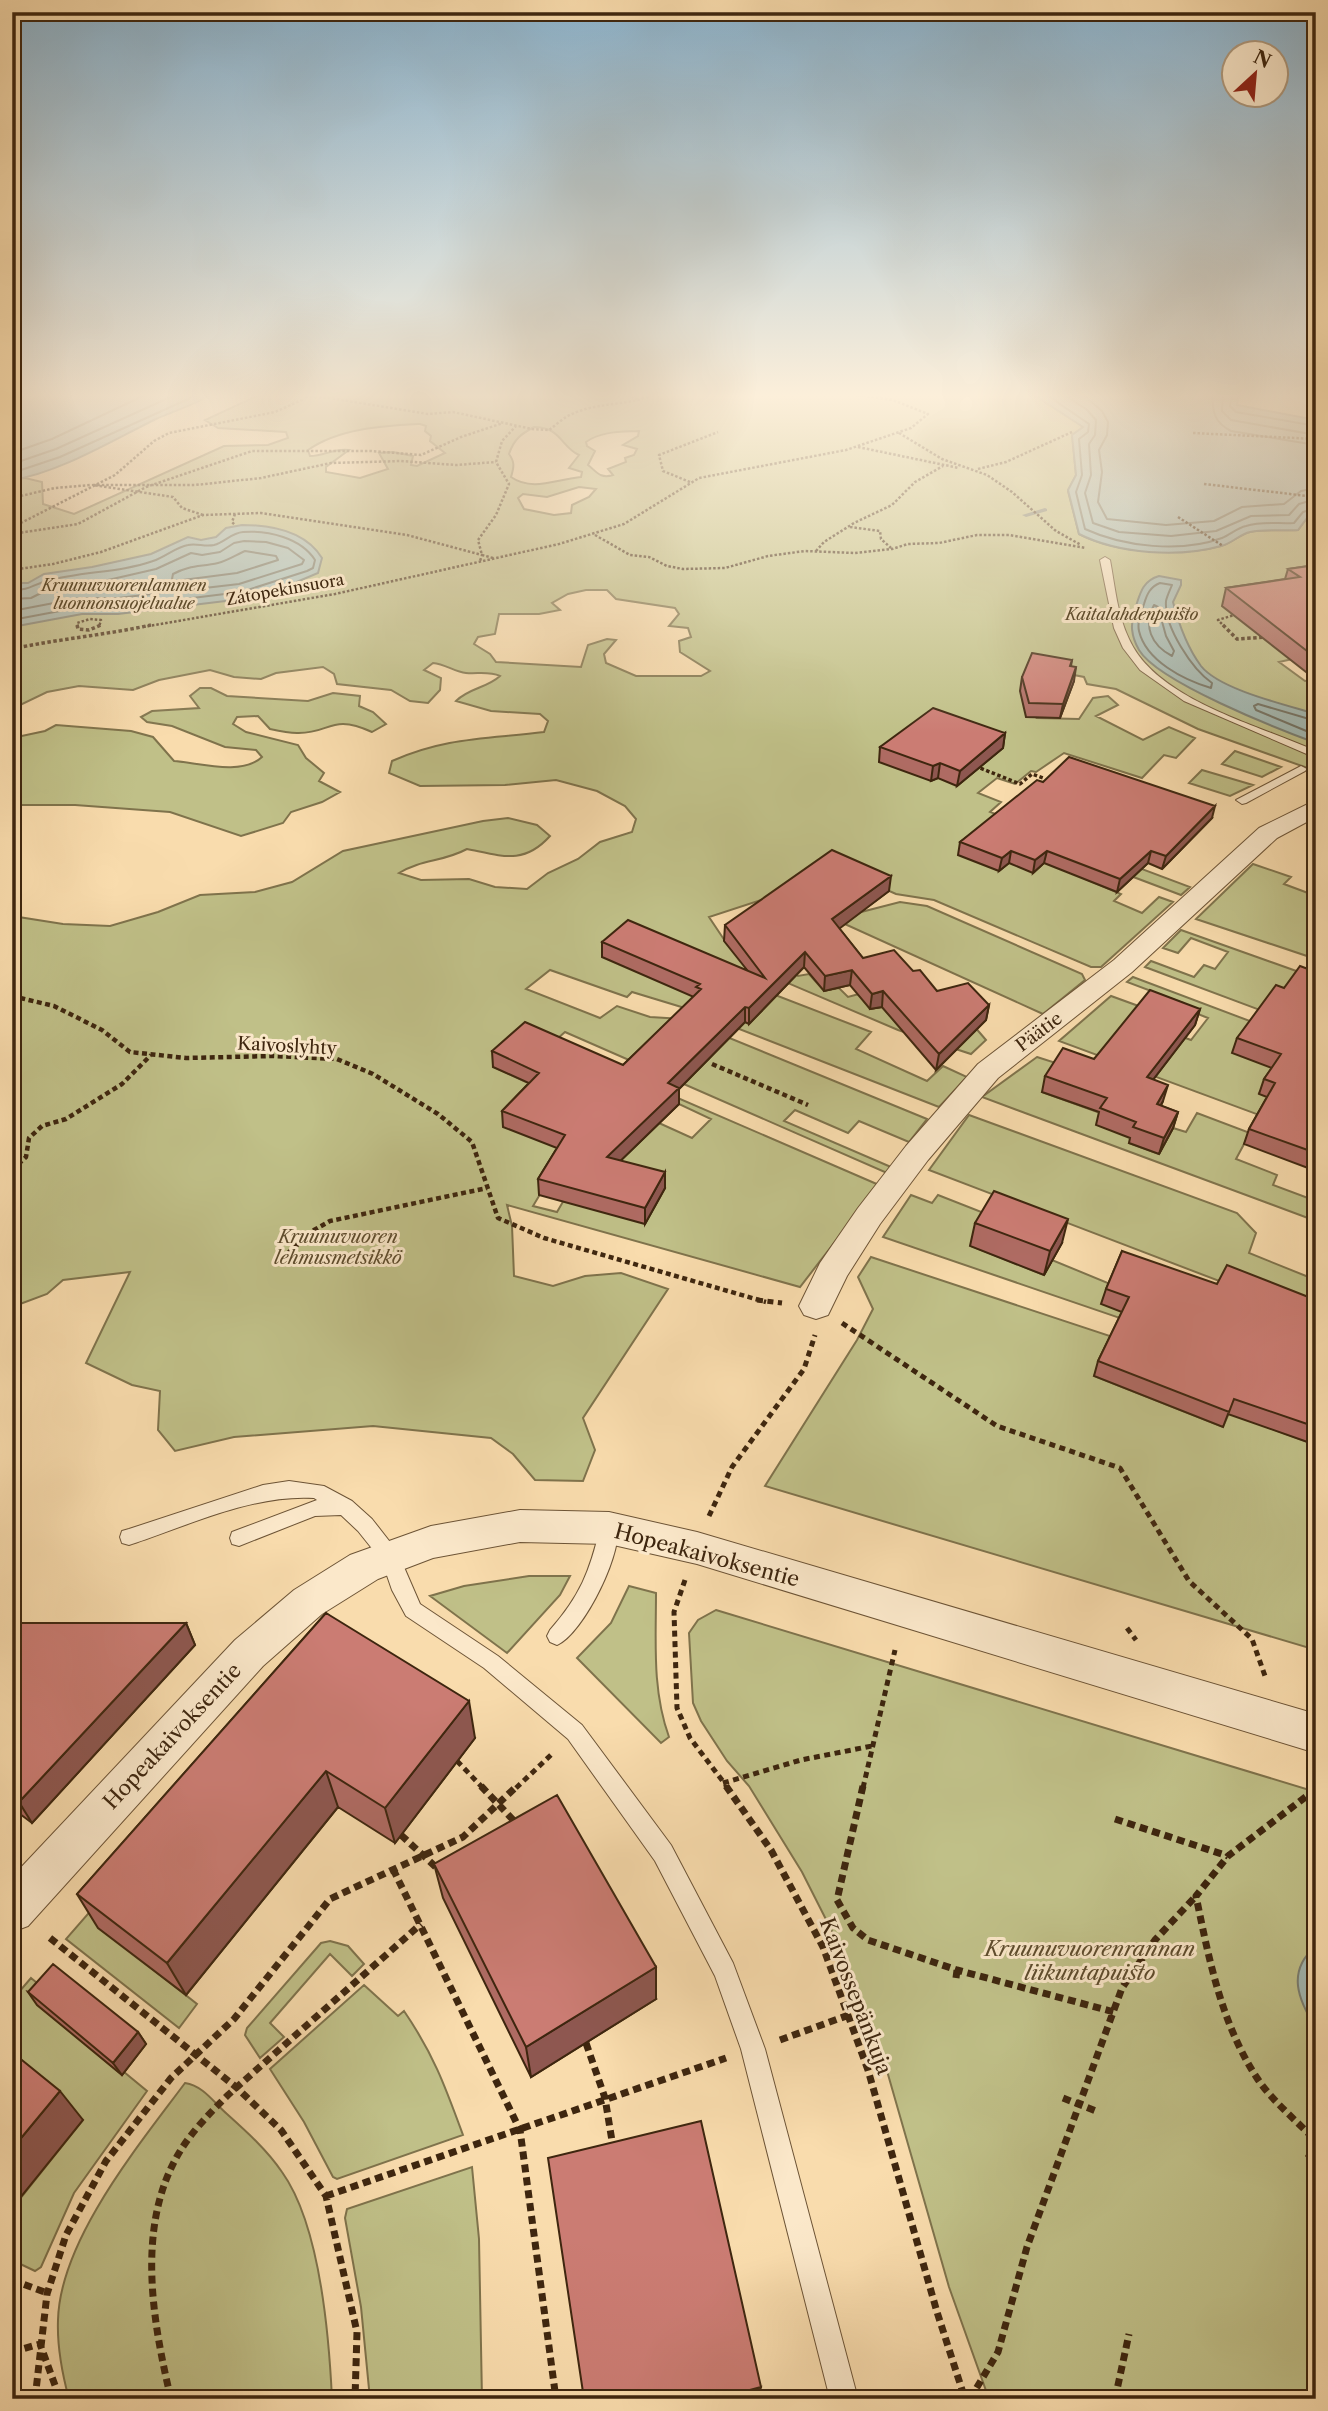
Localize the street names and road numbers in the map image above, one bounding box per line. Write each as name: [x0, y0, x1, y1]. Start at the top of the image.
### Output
street label: Zátopekinsuora: [224, 569, 346, 609]
street label: Päätie: [1011, 1007, 1067, 1057]
street label: Kaivoslyhty: [237, 1032, 338, 1060]
street label: Hopeakaivoksentie: [612, 1518, 802, 1592]
street label: Hopeakaivoksentie: [98, 1658, 246, 1814]
street label: Kaivossepänkuja: [814, 1914, 898, 2079]

